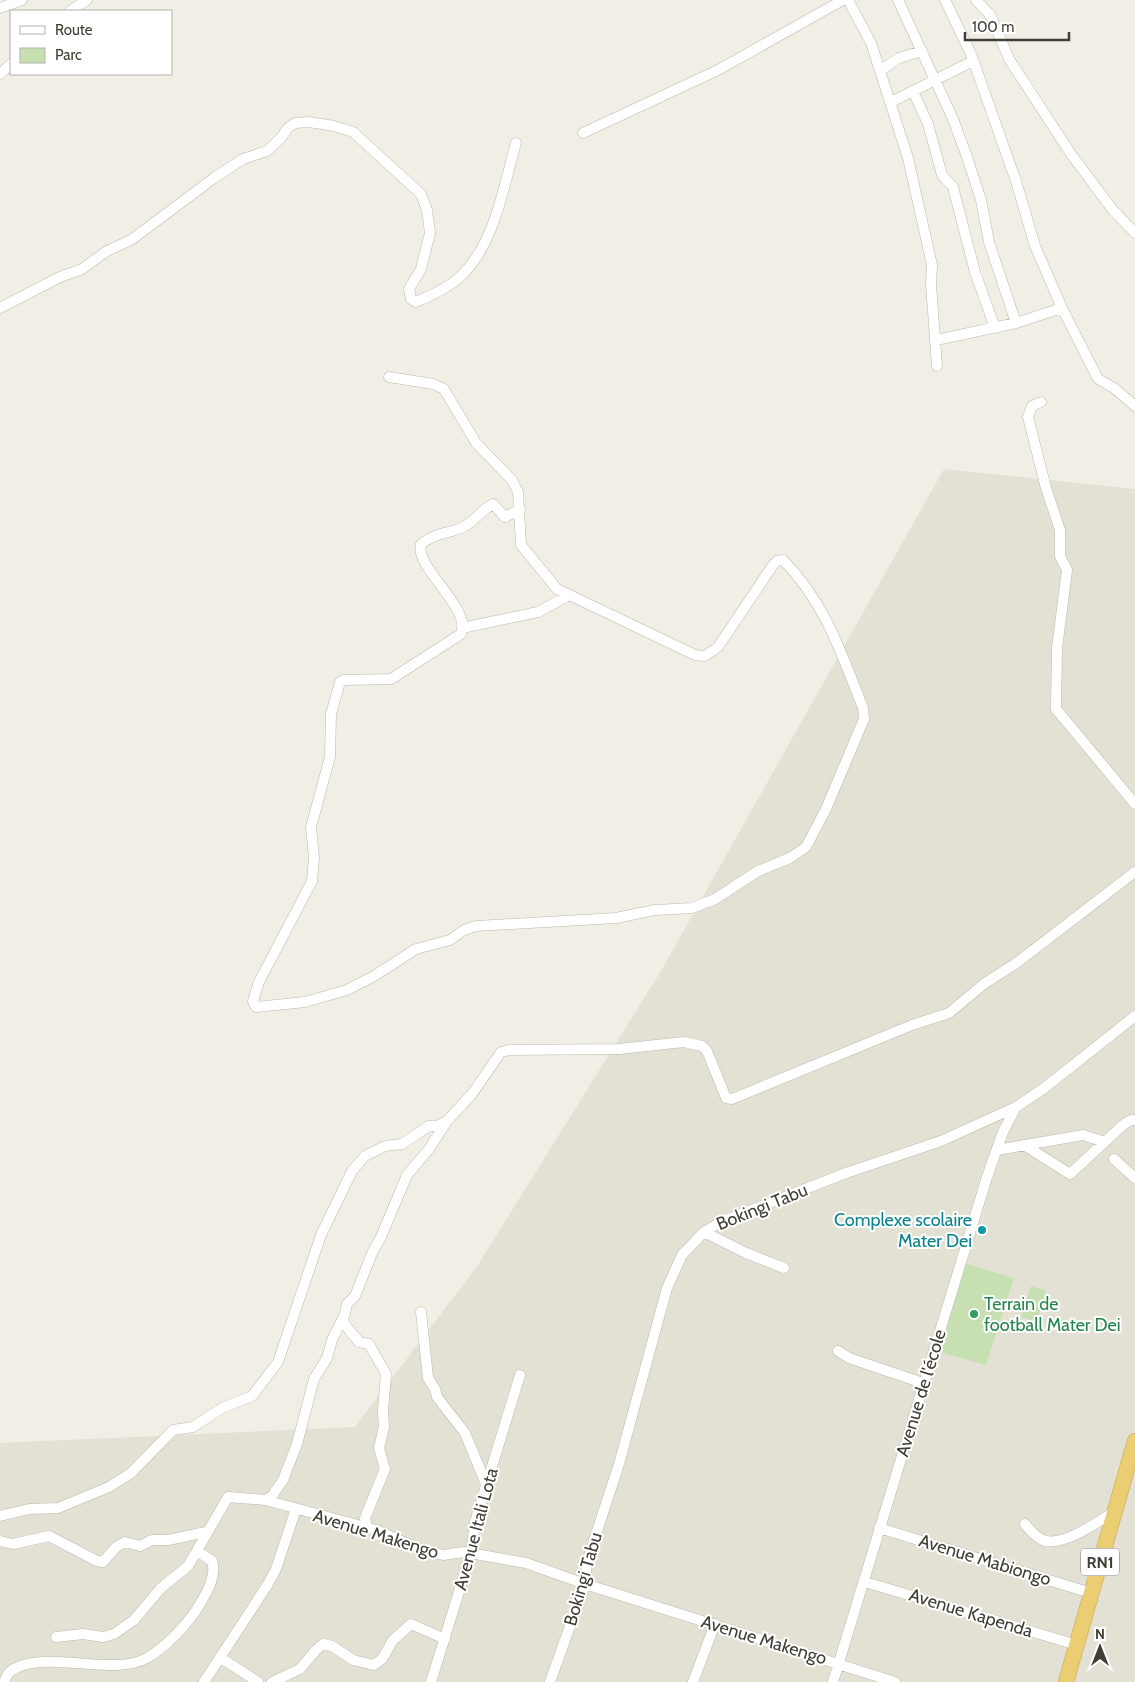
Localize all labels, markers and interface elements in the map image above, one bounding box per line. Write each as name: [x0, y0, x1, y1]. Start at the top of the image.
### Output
legend: [10, 10, 172, 75]
scale bar: [965, 10, 1069, 42]
text: 100 m: [972, 18, 1014, 36]
text: Route: [55, 21, 93, 39]
text: Parc: [55, 46, 82, 64]
street label: Bokingi Tabu: [713, 1179, 811, 1235]
place label: Complexe scolaire Mater Dei: [834, 1209, 972, 1252]
marker: Complexe scolaire Mater Dei: [976, 1224, 988, 1236]
place label: Terrain de football Mater Dei: [984, 1293, 1121, 1336]
marker: Terrain de football Mater Dei: [968, 1308, 980, 1320]
street label: Avenue de l'école: [891, 1327, 951, 1459]
street label: Avenue Itali Lota: [449, 1465, 503, 1593]
street label: Avenue Makengo: [311, 1504, 442, 1564]
street label: Avenue Mabiongo: [916, 1529, 1054, 1591]
street label: Bokingi Tabu: [559, 1530, 607, 1628]
road number: RN1: [1081, 1548, 1119, 1575]
street label: Avenue Kapenda: [907, 1584, 1036, 1642]
street label: Avenue Makengo: [699, 1610, 830, 1670]
north arrow: [1075, 1622, 1125, 1672]
text: N: [1095, 1625, 1105, 1643]

